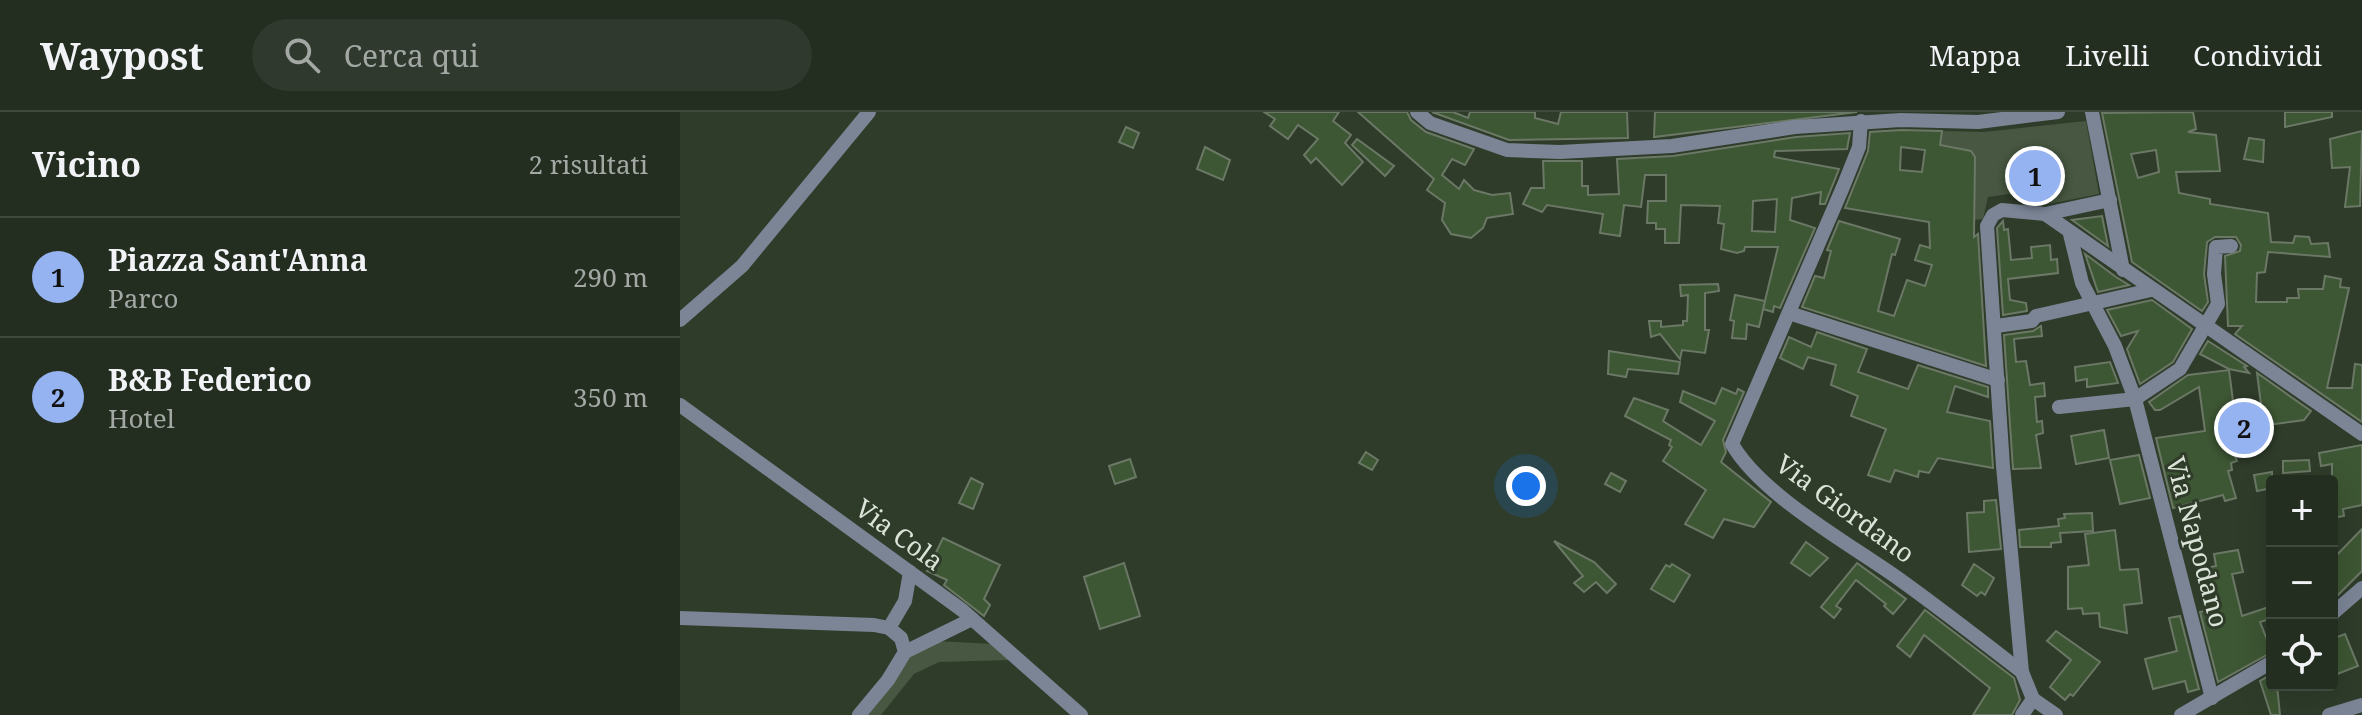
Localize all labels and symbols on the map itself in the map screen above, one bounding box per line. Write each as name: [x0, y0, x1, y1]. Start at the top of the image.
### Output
pin: 1: [2009, 146, 2061, 206]
pin: 2: [2218, 398, 2270, 458]
street label: Via Giordano: [1769, 445, 1922, 571]
street label: Via Napodano: [2158, 453, 2238, 631]
your location: [1506, 466, 1546, 506]
street label: Via Cola: [848, 490, 951, 578]

